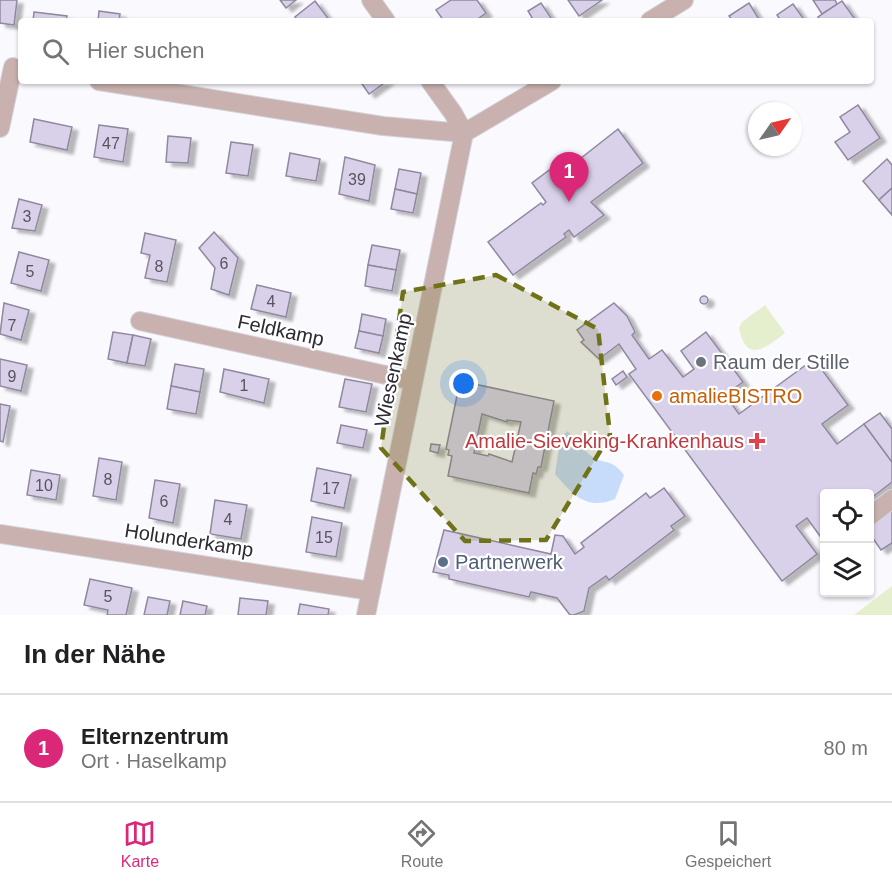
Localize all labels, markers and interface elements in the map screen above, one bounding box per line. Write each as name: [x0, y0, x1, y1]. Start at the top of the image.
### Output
search box: [18, 18, 874, 84]
icon: search: [39, 35, 72, 68]
text: Hier suchen: [87, 38, 204, 63]
north arrow: [748, 102, 802, 156]
house number: 47: [102, 135, 120, 152]
pin: 1: [550, 152, 588, 202]
house number: 39: [348, 171, 366, 188]
house number: 3: [23, 208, 32, 225]
house number: 6: [220, 255, 229, 272]
house number: 8: [155, 258, 164, 275]
house number: 5: [26, 263, 35, 280]
house number: 4: [267, 293, 276, 310]
street label: Feldkamp: [236, 310, 326, 350]
street label: Wiesenkamp: [370, 311, 416, 429]
house number: 7: [8, 317, 17, 334]
place label: Raum der Stille: [713, 351, 850, 373]
marker: Raum der Stille: [694, 355, 708, 369]
house number: 9: [8, 368, 17, 385]
your location: [449, 369, 478, 398]
house number: 1: [240, 377, 249, 394]
place label: amalieBISTRO: [669, 385, 802, 407]
marker: amalieBISTRO: [650, 389, 664, 403]
place label: Amalie-Sieveking-Krankenhaus: [465, 430, 744, 452]
marker: Amalie-Sieveking-Krankenhaus: [748, 432, 766, 450]
house number: 8: [104, 471, 113, 488]
house number: 10: [35, 477, 53, 494]
house number: 17: [322, 480, 340, 497]
map controls: [820, 489, 874, 597]
button: locate: [820, 489, 874, 543]
house number: 6: [160, 493, 169, 510]
house number: 4: [224, 511, 233, 528]
street label: Holunderkamp: [123, 519, 255, 561]
house number: 15: [315, 529, 333, 546]
button: layers: [820, 543, 874, 597]
place label: Partnerwerk: [455, 551, 564, 573]
marker: Partnerwerk: [436, 555, 450, 569]
house number: 5: [104, 588, 113, 605]
text: In der Nähe: [24, 639, 166, 669]
text: Elternzentrum: [81, 724, 229, 749]
text: 1: [38, 737, 49, 759]
text: 80 m: [824, 737, 868, 759]
text: Ort · Haselkamp: [81, 750, 227, 772]
tab: Karte: [121, 817, 159, 871]
tab: Route: [401, 817, 443, 871]
tab: Gespeichert: [685, 817, 771, 871]

